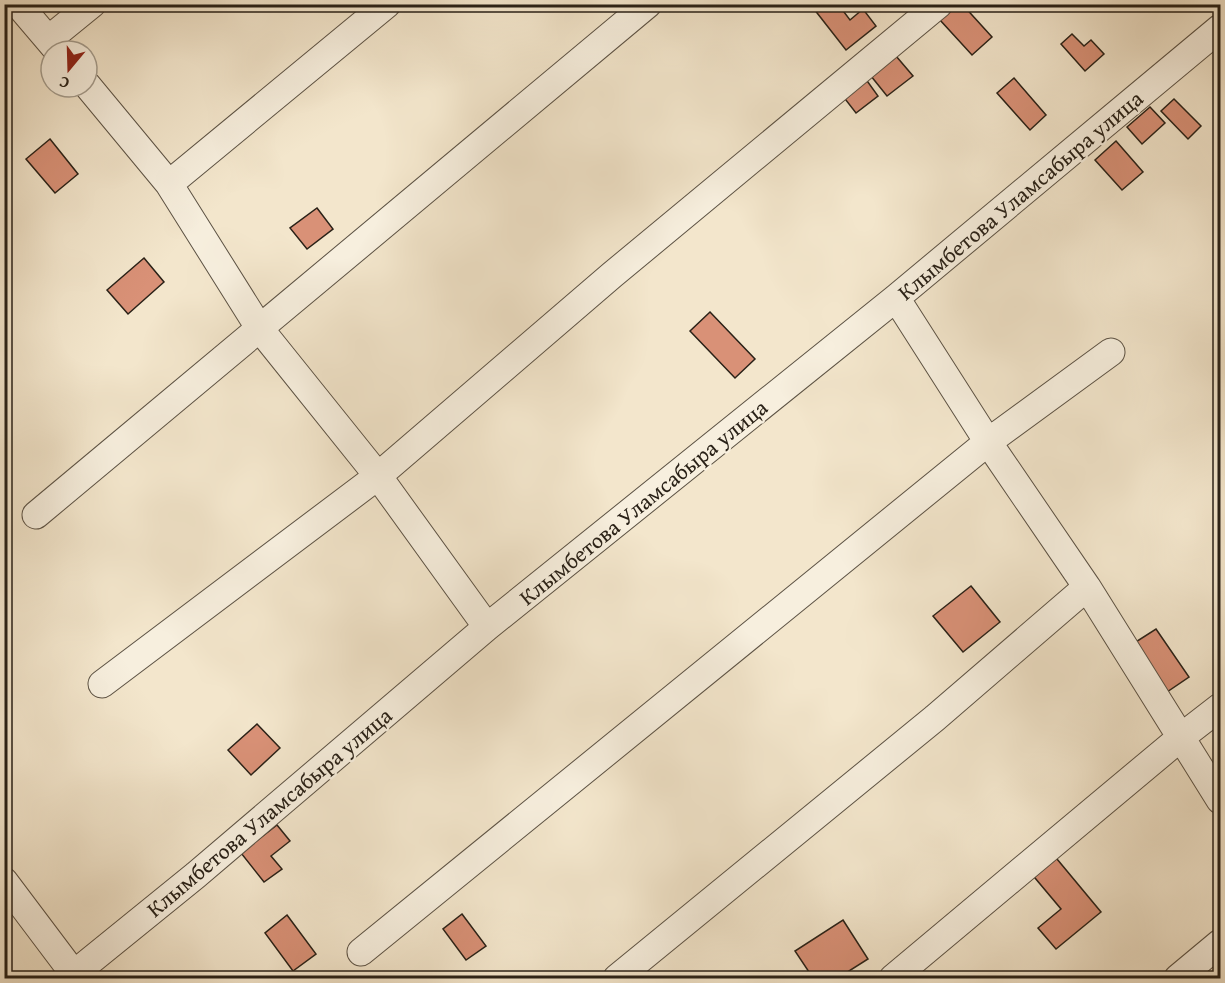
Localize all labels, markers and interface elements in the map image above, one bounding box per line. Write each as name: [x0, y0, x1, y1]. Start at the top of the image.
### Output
north arrow: [39, 39, 99, 99]
text: С: [56, 70, 72, 96]
street label: Клымбетова Уламсабыра улица: [890, 82, 1150, 307]
street label: Клымбетова Уламсабыра улица: [512, 391, 774, 612]
street label: Клымбетова Уламсабыра улица: [139, 699, 399, 924]

